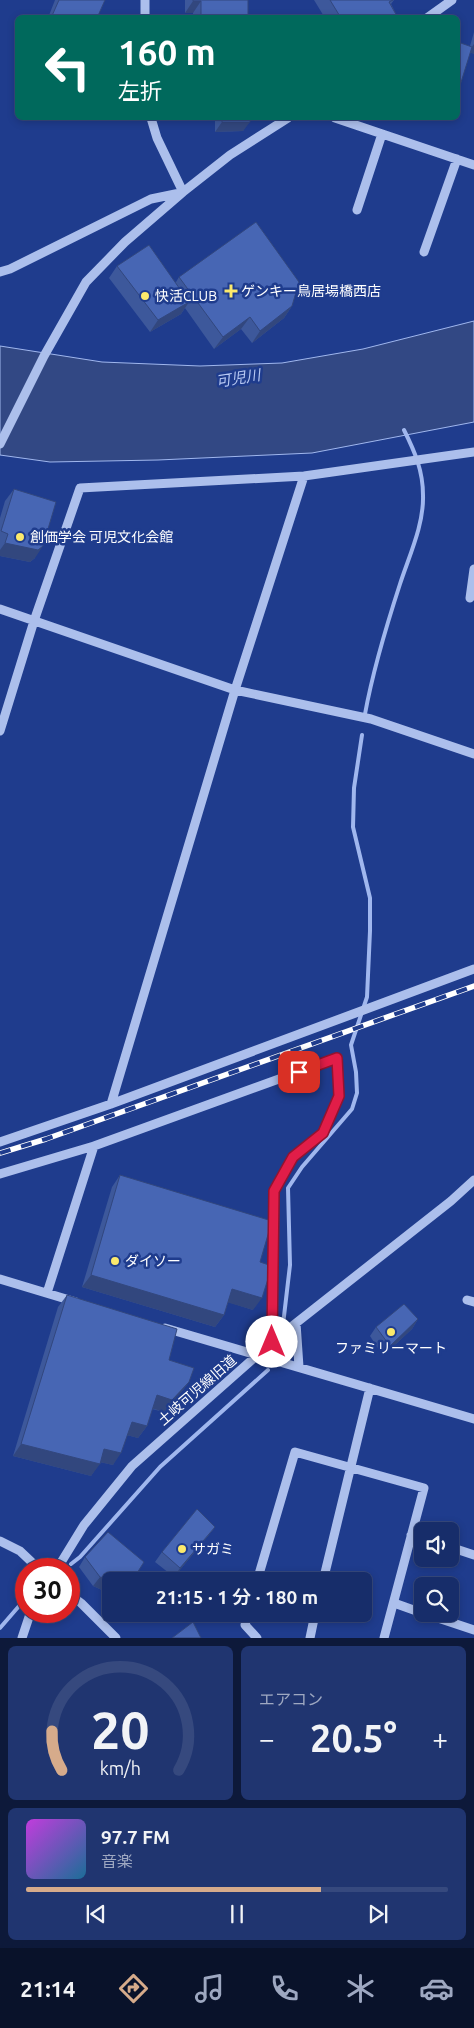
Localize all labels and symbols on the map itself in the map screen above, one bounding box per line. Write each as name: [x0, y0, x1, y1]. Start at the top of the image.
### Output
place label: ゲンキー鳥居場橋西店: [241, 283, 381, 299]
marker: ゲンキー鳥居場橋西店: [225, 285, 237, 297]
place label: 快活CLUB: [155, 288, 217, 304]
marker: 快活CLUB: [139, 290, 151, 302]
water label: 可児川: [214, 366, 264, 390]
place label: 創価学会 可児文化会館: [30, 529, 173, 545]
marker: 創価学会 可児文化会館: [14, 531, 26, 543]
pin: [278, 1051, 320, 1093]
place label: ダイソー: [125, 1253, 181, 1269]
marker: ダイソー: [109, 1255, 121, 1267]
position arrow: [245, 1315, 297, 1367]
marker: ファミリーマート: [385, 1326, 397, 1338]
place label: ファミリーマート: [335, 1340, 447, 1356]
street label: 土岐可児線旧道: [155, 1352, 239, 1428]
place label: サガミ: [192, 1541, 234, 1557]
marker: サガミ: [176, 1543, 188, 1555]
speed limit sign: 30: [15, 1558, 80, 1623]

